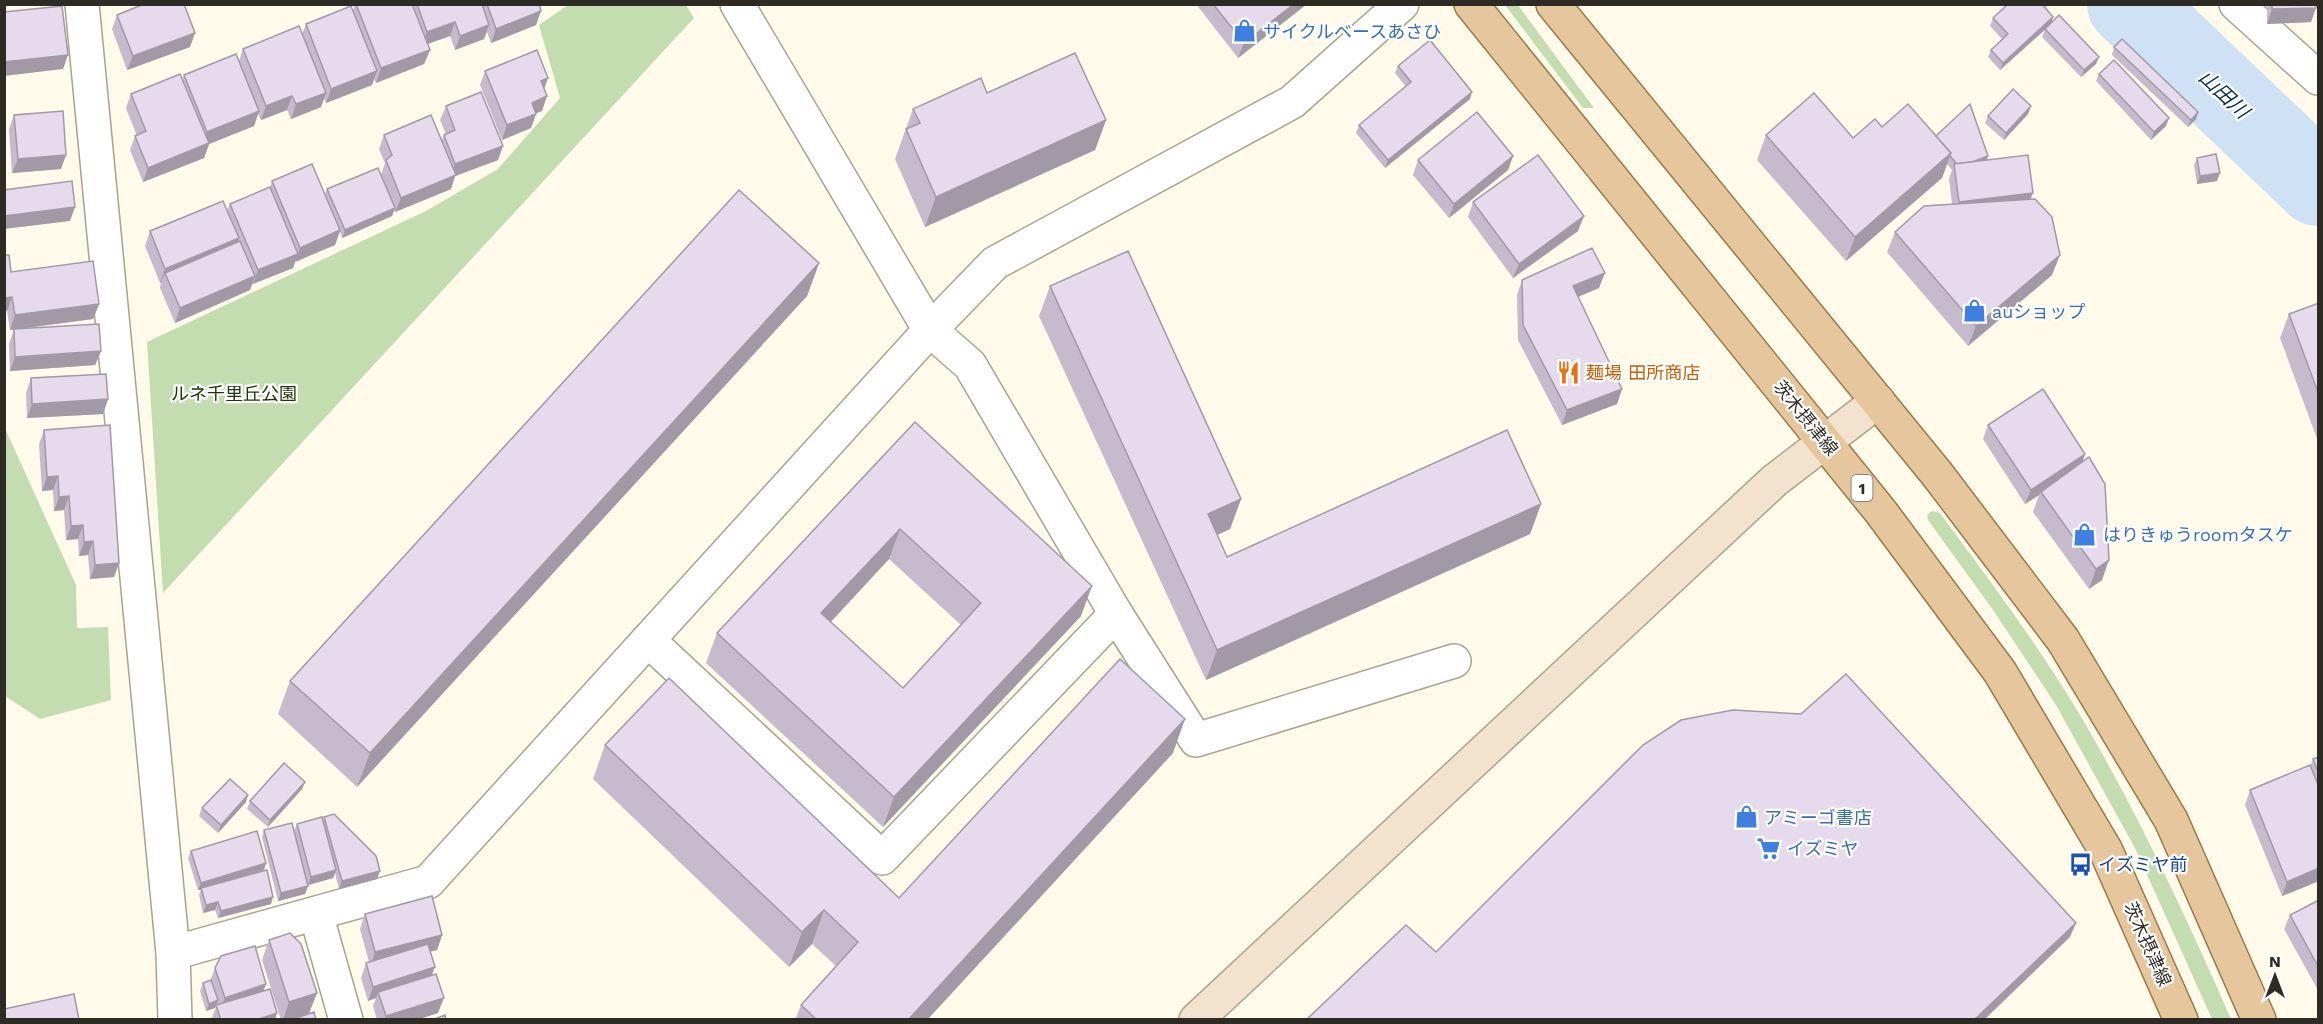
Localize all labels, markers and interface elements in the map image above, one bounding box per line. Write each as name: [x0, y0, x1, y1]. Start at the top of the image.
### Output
shop icon: サイクルベースあさひ: [1232, 18, 1258, 44]
place label: サイクルベースあさひ: [1263, 21, 1441, 42]
water label: 山田川: [2194, 65, 2256, 125]
shop icon: auショップ: [1961, 298, 1987, 324]
place label: auショップ: [1992, 301, 2085, 322]
restaurant icon: 麺場 田所商店: [1555, 359, 1581, 385]
place label: 麺場 田所商店: [1586, 362, 1700, 383]
street label: 茨木摂津線: [1770, 376, 1842, 460]
park label: ルネ千里丘公園: [171, 383, 297, 404]
road number: 1: [1852, 475, 1872, 501]
shop icon: はりきゅうroomタスケ: [2072, 521, 2098, 547]
place label: はりきゅうroomタスケ: [2103, 524, 2293, 545]
shop icon: アミーゴ書店: [1733, 804, 1759, 830]
place label: アミーゴ書店: [1764, 807, 1872, 828]
supermarket icon: イズミヤ: [1756, 835, 1782, 861]
place label: イズミヤ: [1787, 838, 1858, 859]
bus stop icon: イズミヤ前: [2067, 851, 2093, 877]
place label: イズミヤ前: [2098, 854, 2187, 875]
street label: 茨木摂津線: [2120, 899, 2176, 989]
north arrow: [2245, 946, 2305, 1006]
text: N: [2269, 952, 2281, 971]

